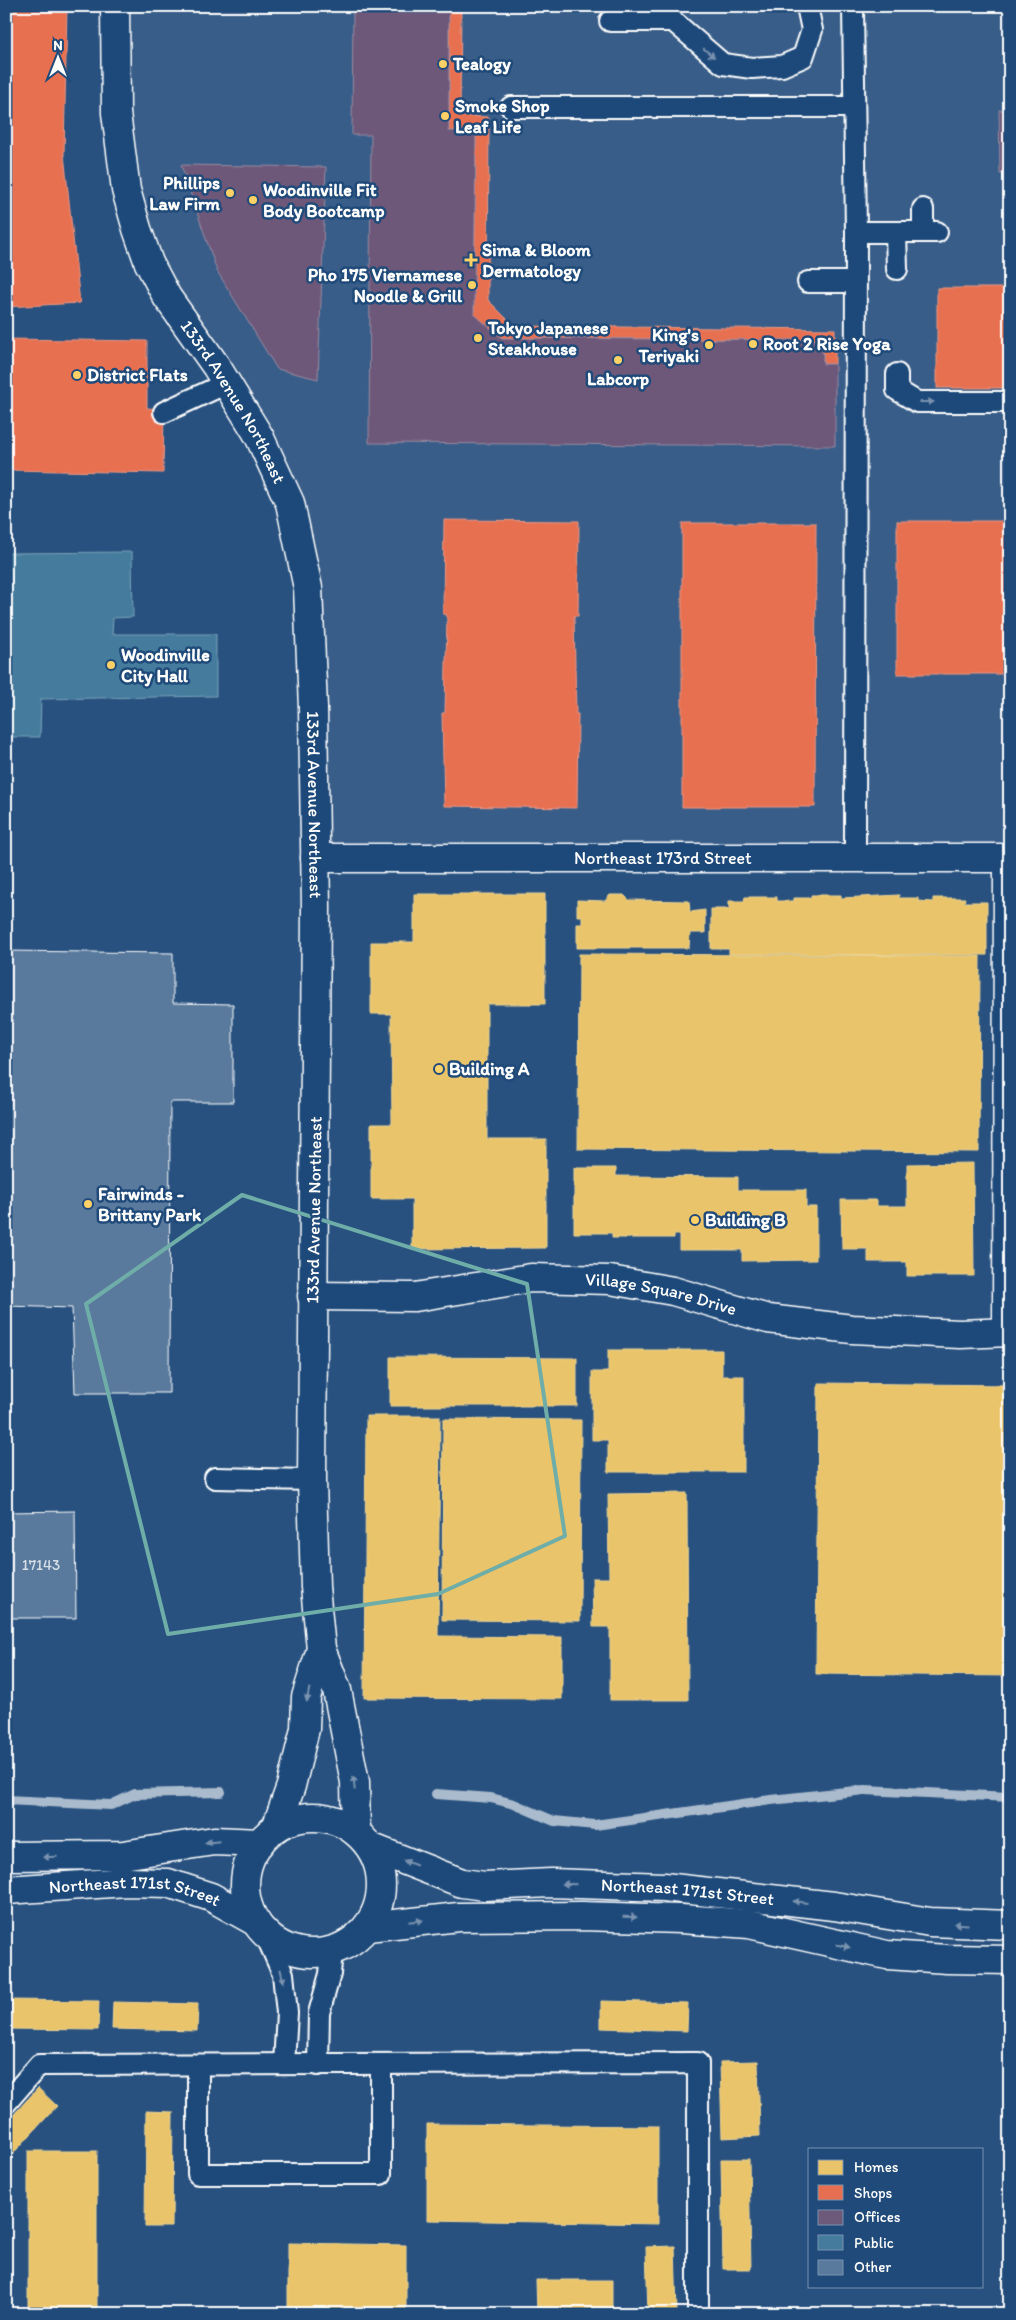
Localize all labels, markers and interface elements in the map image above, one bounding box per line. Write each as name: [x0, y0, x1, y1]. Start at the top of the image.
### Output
north arrow: [32, 32, 82, 82]
text: N: [53, 37, 63, 54]
one-way arrow: [703, 47, 716, 58]
place label: Tealogy: [452, 53, 511, 75]
marker: Tealogy: [437, 58, 449, 70]
place label: Smoke Shop Leaf Life: [455, 95, 550, 138]
marker: Smoke Shop Leaf Life: [439, 110, 451, 122]
place label: Phillips Law Firm: [149, 172, 221, 215]
place label: Woodinville Fit Body Bootcamp: [263, 179, 385, 222]
marker: Phillips Law Firm: [224, 187, 236, 199]
marker: Woodinville Fit Body Bootcamp: [247, 194, 259, 206]
place label: Sima & Bloom Dermatology: [482, 239, 592, 282]
marker: Sima & Bloom Dermatology: [464, 253, 478, 267]
place label: Pho 175 Viernamese Noodle & Grill: [308, 264, 463, 307]
marker: Pho 175 Viernamese Noodle & Grill: [466, 279, 478, 291]
street label: 133rd Avenue Northeast: [176, 316, 291, 487]
place label: Tokyo Japanese Steakhouse: [487, 317, 609, 360]
place label: King's Teriyaki: [638, 324, 699, 367]
marker: Tokyo Japanese Steakhouse: [472, 332, 484, 344]
place label: Root 2 Rise Yoga: [763, 333, 891, 355]
marker: Root 2 Rise Yoga: [747, 338, 759, 350]
marker: King's Teriyaki: [703, 339, 715, 351]
marker: Labcorp: [612, 354, 624, 366]
place label: District Flats: [87, 364, 188, 386]
place label: Labcorp: [587, 368, 649, 390]
marker: District Flats: [71, 369, 83, 381]
one-way arrow: [919, 398, 935, 406]
place label: Woodinville City Hall: [121, 644, 210, 687]
marker: Woodinville City Hall: [105, 659, 117, 671]
street label: 133rd Avenue Northeast: [302, 711, 327, 899]
street label: Northeast 173rd Street: [574, 847, 752, 869]
place label: Building A: [449, 1058, 530, 1080]
marker: Building A: [433, 1063, 445, 1075]
street label: 133rd Avenue Northeast: [301, 1116, 327, 1304]
place label: Fairwinds - Brittany Park: [98, 1183, 202, 1226]
marker: Fairwinds - Brittany Park: [82, 1198, 94, 1210]
place label: Building B: [705, 1209, 786, 1231]
marker: Building B: [689, 1214, 701, 1226]
street label: Village Square Drive: [585, 1268, 739, 1320]
house number: 17143: [22, 1556, 60, 1574]
one-way arrow: [303, 1688, 311, 1704]
one-way arrow: [350, 1775, 358, 1791]
one-way arrow: [203, 1839, 219, 1847]
one-way arrow: [42, 1853, 58, 1861]
one-way arrow: [403, 1858, 417, 1866]
street label: Northeast 171st Street: [48, 1871, 225, 1911]
street label: Northeast 171st Street: [600, 1874, 776, 1910]
one-way arrow: [560, 1880, 576, 1888]
one-way arrow: [792, 1898, 808, 1906]
one-way arrow: [623, 1914, 639, 1922]
one-way arrow: [408, 1917, 424, 1925]
one-way arrow: [953, 1920, 969, 1928]
one-way arrow: [835, 1942, 851, 1950]
one-way arrow: [278, 1968, 286, 1983]
legend: [808, 2148, 984, 2288]
text: Homes: [854, 2158, 899, 2176]
text: Shops: [854, 2184, 893, 2202]
text: Offices: [854, 2208, 901, 2226]
text: Public: [854, 2234, 894, 2252]
text: Other: [854, 2258, 891, 2276]

